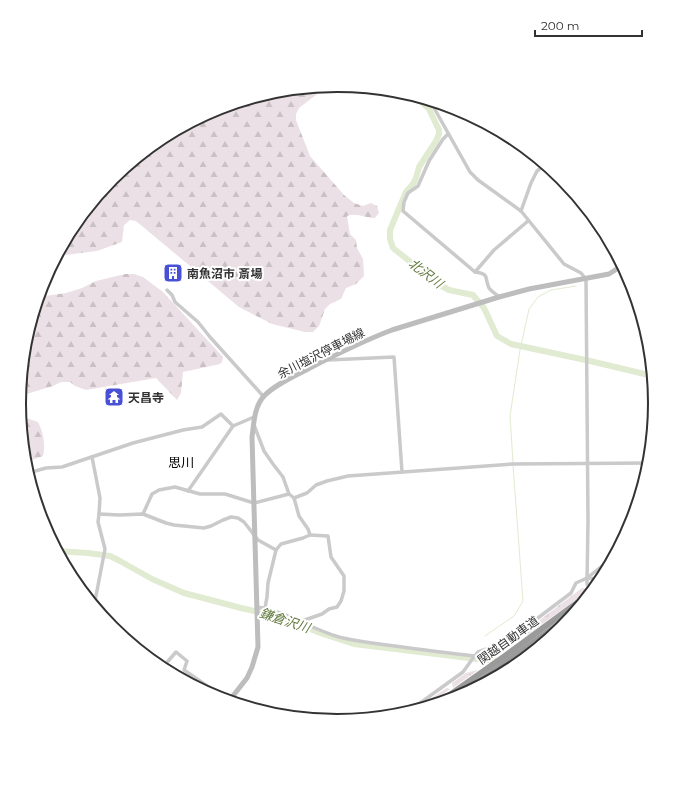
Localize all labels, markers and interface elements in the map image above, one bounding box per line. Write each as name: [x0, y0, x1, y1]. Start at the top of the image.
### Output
scale bar: [535, 12, 642, 38]
text: 200 m: [541, 18, 580, 33]
water label: 北沢川: [406, 255, 448, 292]
building icon: 南魚沼市 斎場: [162, 262, 184, 284]
place label: 南魚沼市 斎場: [187, 266, 262, 281]
street label: 余川塩沢停車場線: [275, 325, 367, 381]
temple icon: 天昌寺: [103, 386, 125, 408]
place label: 天昌寺: [128, 390, 164, 405]
district label: 思川: [168, 454, 194, 470]
water label: 鎌倉沢川: [258, 604, 314, 636]
street label: 関越自動車道: [474, 613, 542, 667]

